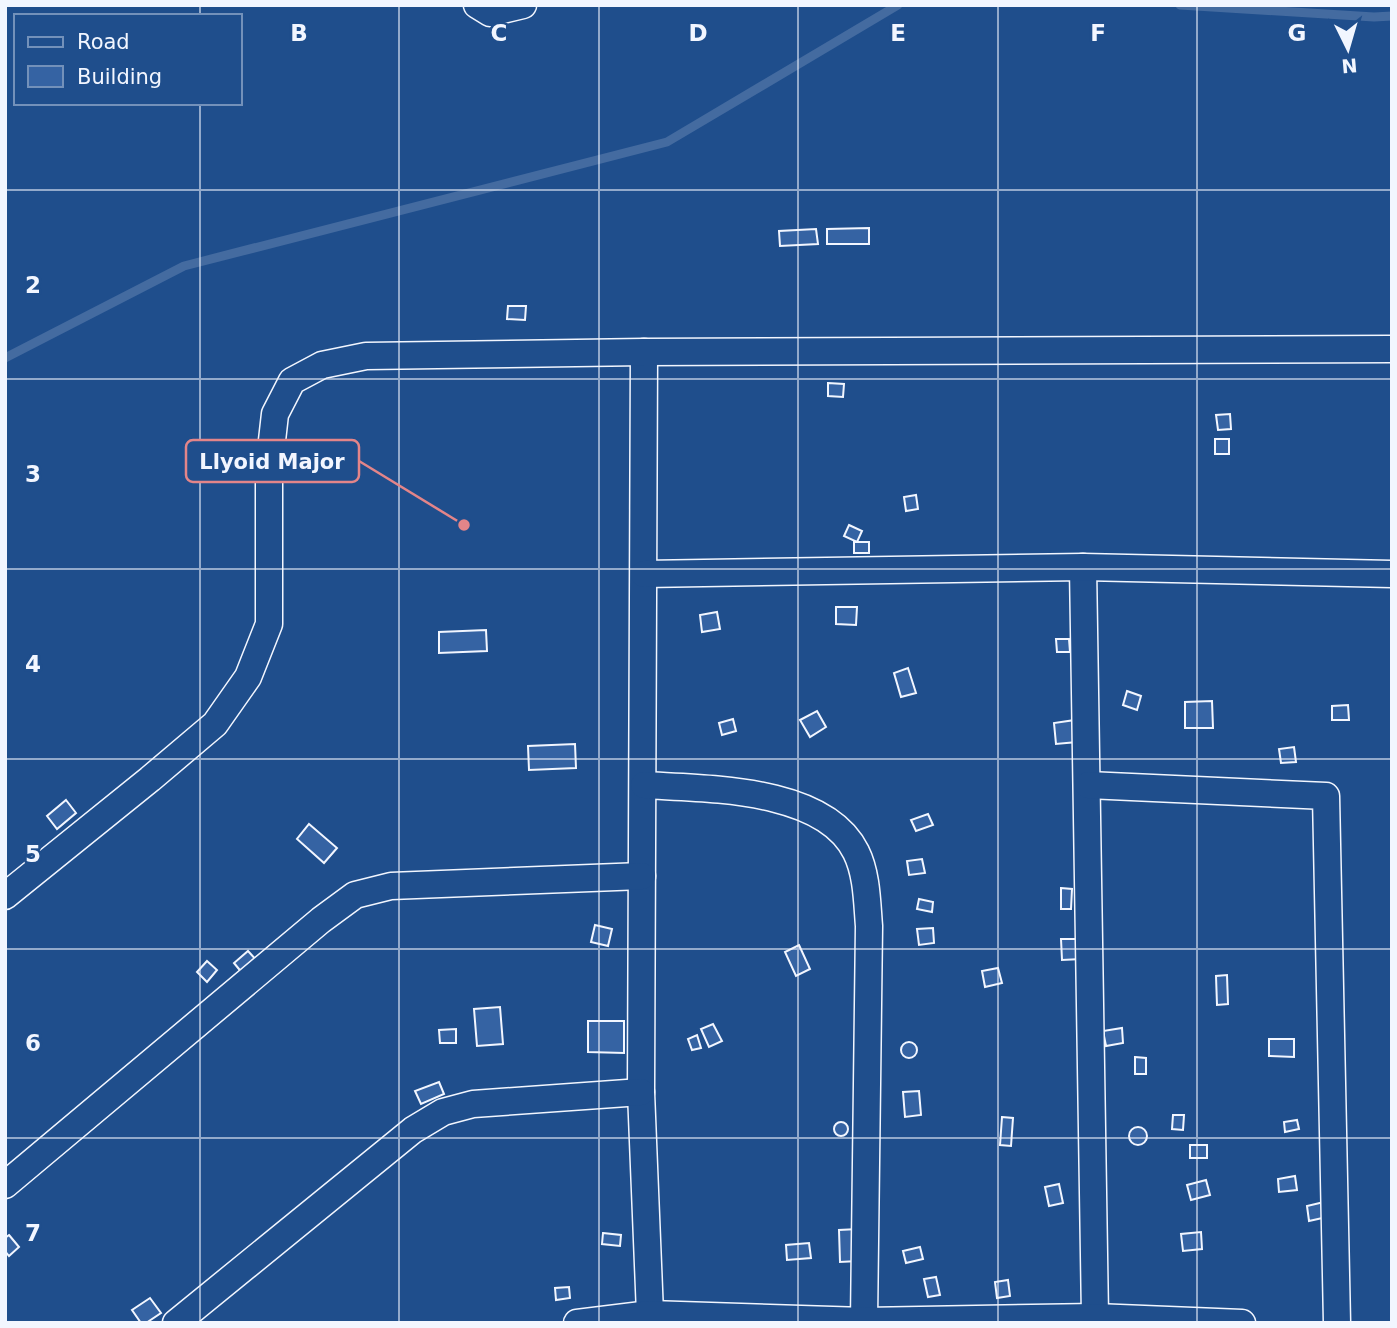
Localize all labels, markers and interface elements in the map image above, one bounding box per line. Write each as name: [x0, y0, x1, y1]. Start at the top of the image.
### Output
legend: [14, 14, 242, 105]
north arrow: [1313, 14, 1383, 84]
text: B: [290, 20, 308, 46]
text: C: [491, 20, 507, 46]
text: D: [688, 20, 708, 46]
text: E: [890, 20, 906, 46]
text: F: [1090, 20, 1106, 46]
text: G: [1288, 20, 1306, 46]
text: Road: [77, 30, 130, 54]
text: N: [1341, 54, 1358, 78]
text: Building: [77, 65, 162, 89]
text: 2: [25, 272, 41, 298]
callout: Llyoid Major: [186, 440, 359, 482]
text: Llyoid Major: [199, 450, 345, 474]
text: 3: [25, 461, 41, 487]
text: 4: [25, 651, 41, 677]
text: 5: [25, 841, 41, 867]
text: 6: [25, 1030, 41, 1056]
text: 7: [25, 1220, 41, 1246]

